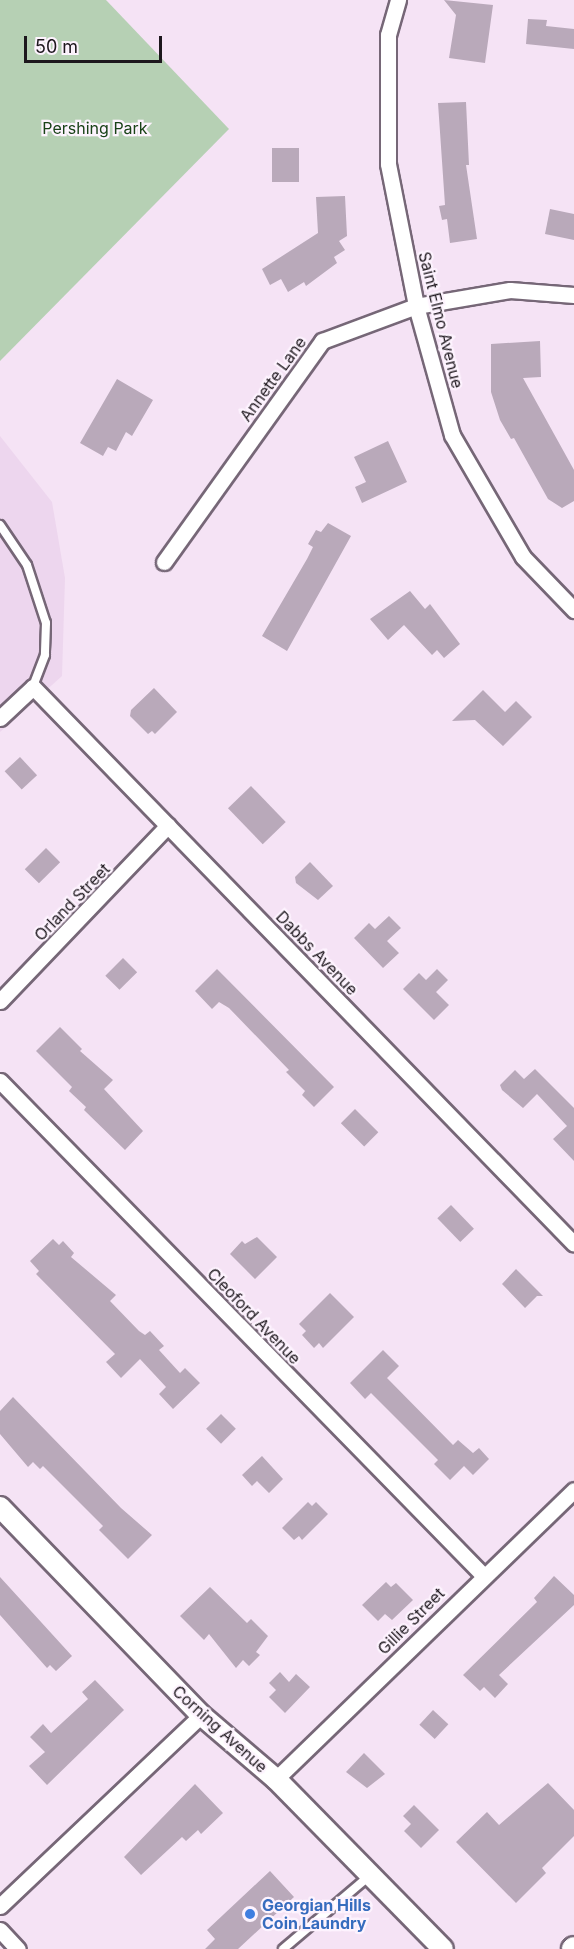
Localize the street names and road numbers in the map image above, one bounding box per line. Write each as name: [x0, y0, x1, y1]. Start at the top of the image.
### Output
street label: Saint Elmo Avenue: [415, 250, 467, 390]
street label: Annette Lane: [236, 333, 310, 425]
street label: Orland Street: [30, 859, 114, 945]
street label: Dabbs Avenue: [272, 907, 362, 999]
street label: Cleoford Avenue: [203, 1264, 305, 1368]
street label: Gillie Street: [374, 1584, 448, 1658]
street label: Corning Avenue: [169, 1681, 271, 1777]

